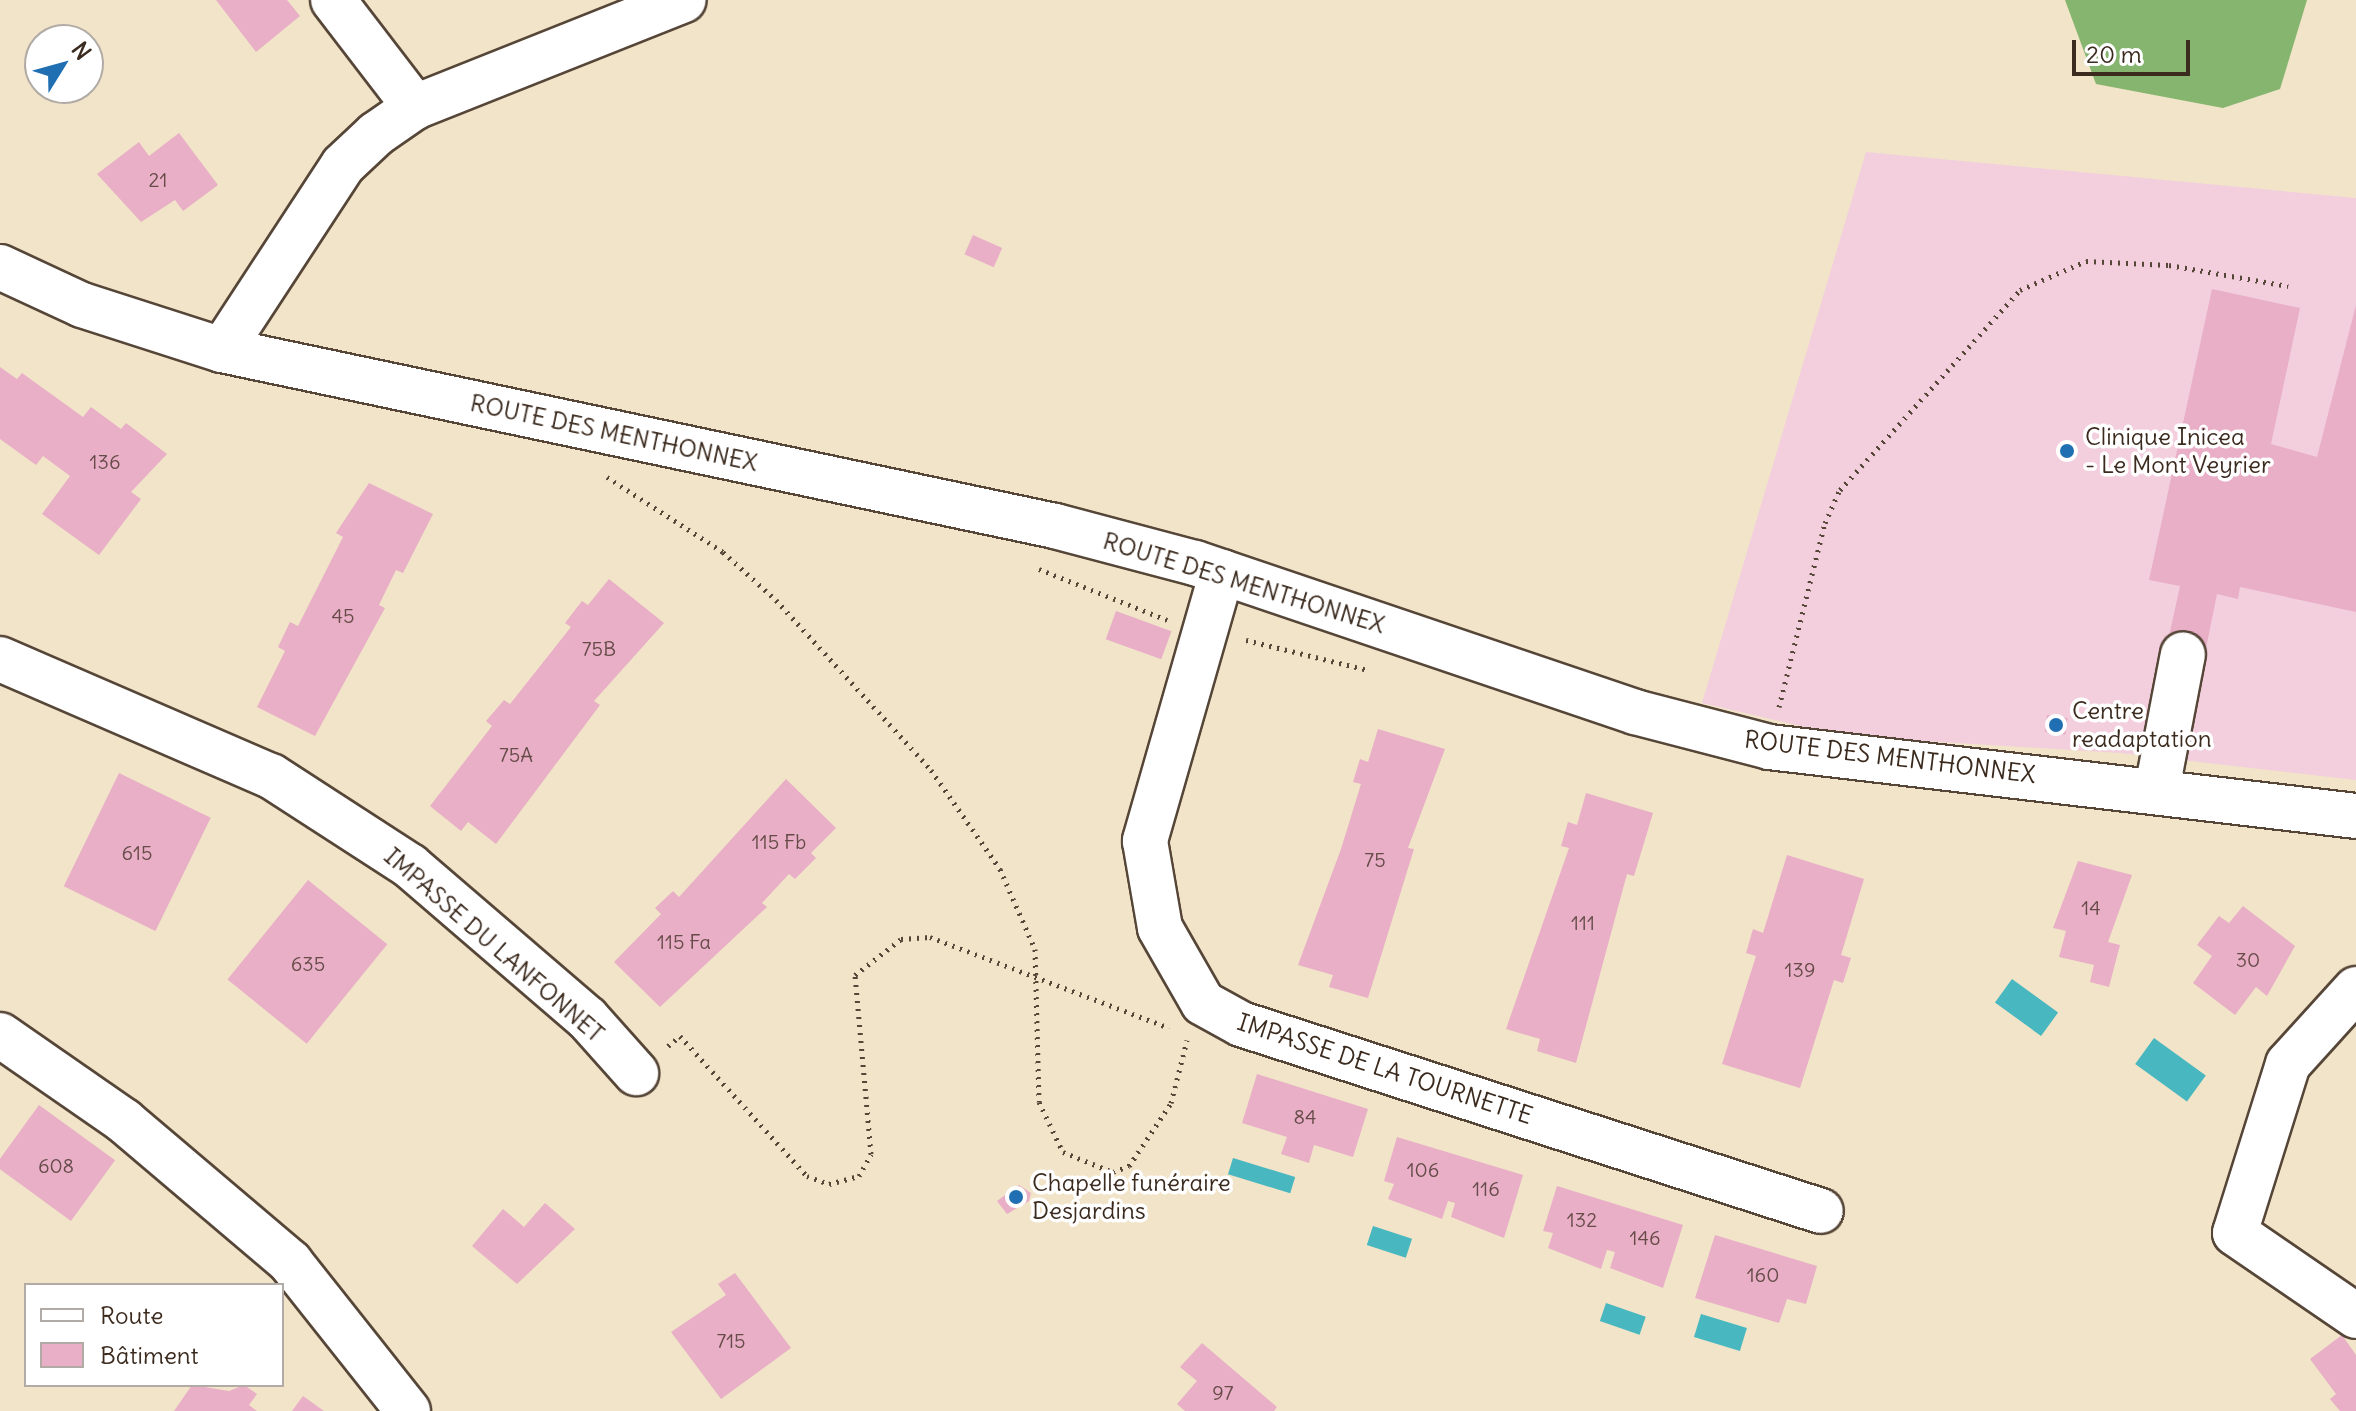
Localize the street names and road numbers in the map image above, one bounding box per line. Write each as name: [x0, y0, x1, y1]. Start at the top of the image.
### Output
street label: ROUTE DES MENTHONNEX: [468, 388, 760, 478]
street label: ROUTE DES MENTHONNEX: [1100, 526, 1388, 640]
street label: ROUTE DES MENTHONNEX: [1743, 725, 2037, 789]
street label: IMPASSE DU LANFONNET: [378, 842, 610, 1048]
street label: IMPASSE DE LA TOURNETTE: [1234, 1008, 1536, 1130]

